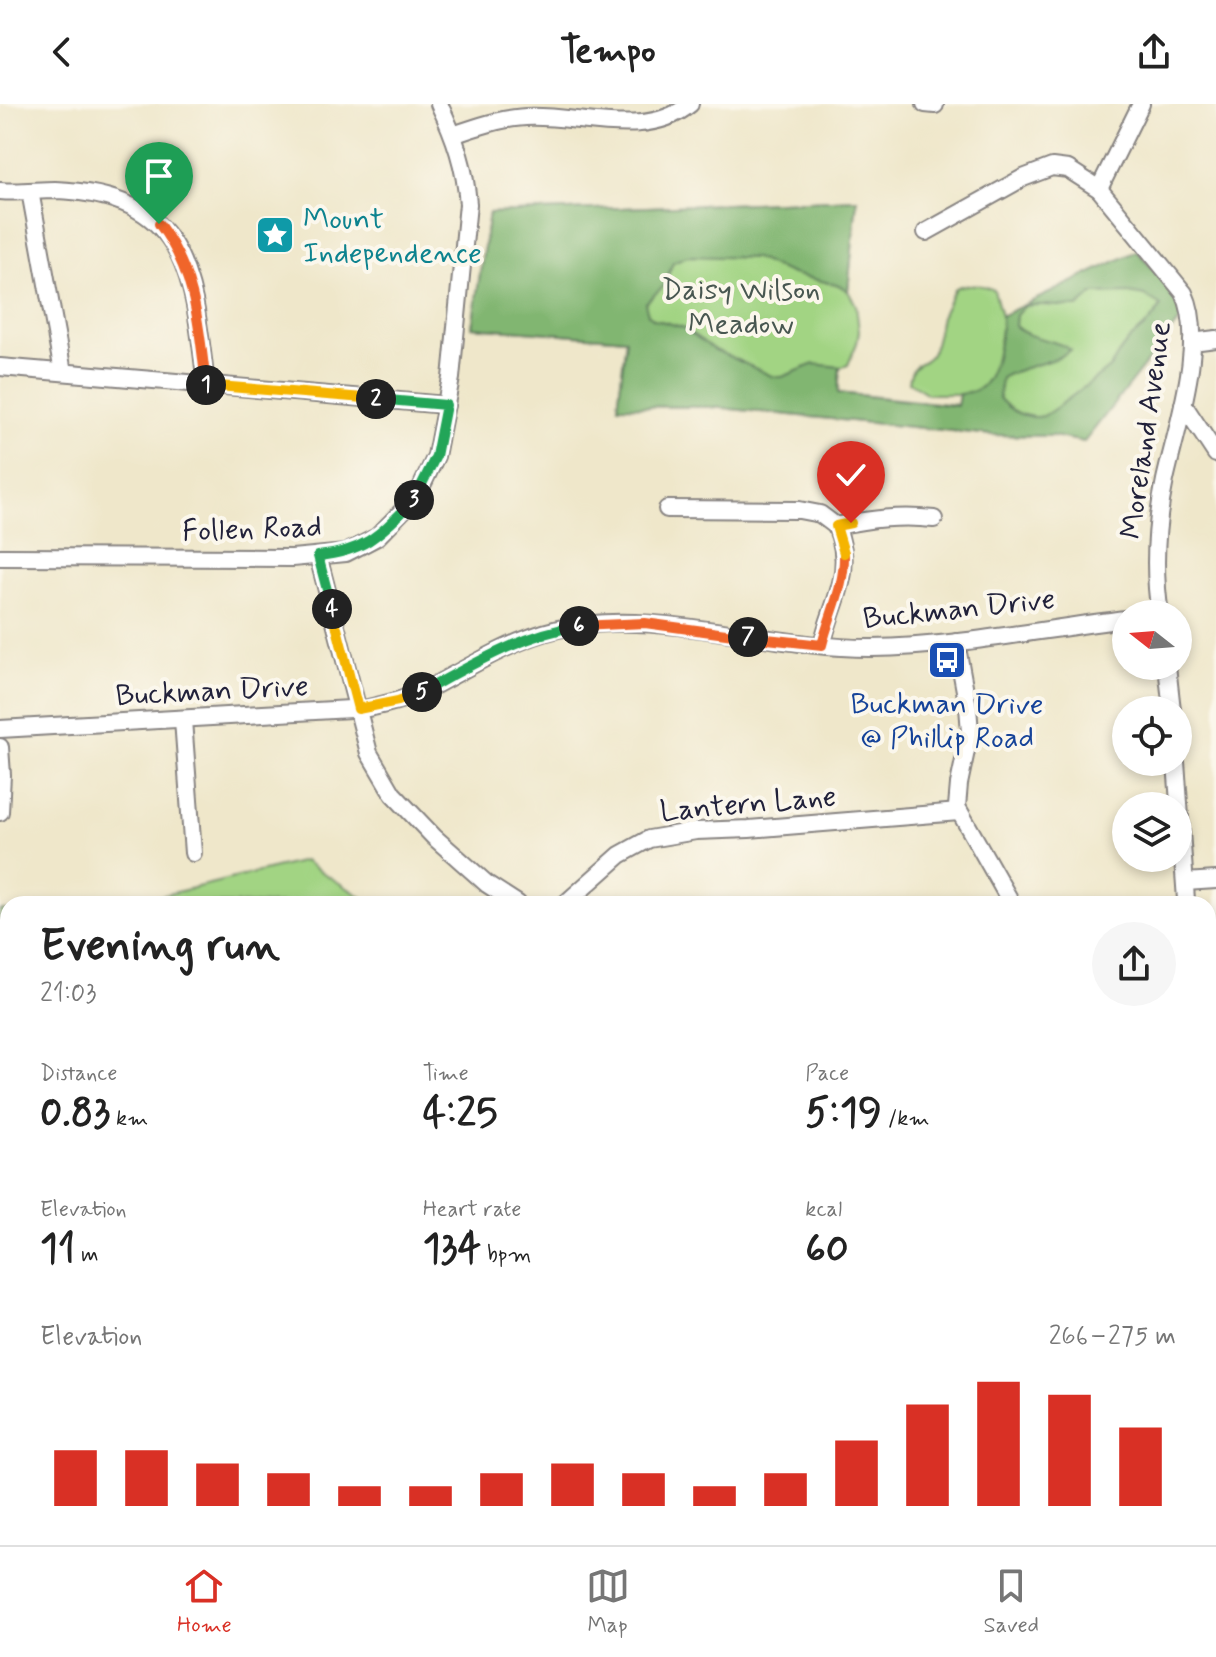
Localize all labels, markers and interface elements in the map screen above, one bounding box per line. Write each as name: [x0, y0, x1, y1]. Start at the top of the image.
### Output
text: Tempo: [560, 29, 656, 76]
icon: back: [40, 30, 84, 74]
icon: share: [1132, 30, 1176, 74]
pin: [125, 142, 193, 224]
icon: arrive: [137, 154, 181, 198]
place label: Mount Independence: [303, 200, 482, 273]
place icon: Mount Independence: [254, 214, 296, 256]
park label: Daisy Wilson Meadow: [662, 271, 820, 344]
street label: Moreland Avenue: [1112, 319, 1181, 542]
pin: 1: [186, 365, 226, 405]
text: 1: [201, 371, 211, 399]
pin: 2: [356, 379, 396, 419]
text: 2: [371, 385, 381, 413]
pin: [817, 441, 885, 523]
icon: check: [829, 453, 873, 497]
pin: 3: [394, 480, 434, 520]
text: 3: [409, 486, 419, 514]
street label: Follen Road: [182, 508, 323, 551]
street label: Buckman Drive: [861, 580, 1057, 639]
pin: 4: [312, 589, 352, 629]
text: 4: [326, 595, 338, 623]
north arrow: [1112, 600, 1192, 680]
map controls: [1112, 600, 1192, 872]
pin: 6: [559, 606, 599, 646]
text: 6: [573, 612, 585, 640]
pin: 7: [728, 617, 768, 657]
text: 7: [741, 623, 755, 651]
bus stop icon: Buckman Drive @ Phillip Road: [926, 639, 968, 681]
street label: Buckman Drive: [115, 667, 309, 716]
pin: 5: [402, 672, 442, 712]
text: 5: [415, 678, 429, 706]
place label: Buckman Drive @ Phillip Road: [850, 685, 1044, 758]
button: locate: [1112, 696, 1192, 776]
street label: Lantern Lane: [658, 777, 838, 832]
button: layers: [1112, 792, 1192, 872]
text: Evening run: [40, 918, 280, 976]
button: share: [1092, 922, 1176, 1006]
text: 21:03: [40, 977, 96, 1011]
text: Distance: [40, 1060, 117, 1088]
text: Time: [423, 1060, 469, 1088]
text: Pace: [805, 1060, 849, 1088]
text: 0.83: [40, 1088, 110, 1140]
text: 4:25: [423, 1088, 498, 1140]
text: 5:19: [805, 1088, 882, 1140]
text: km: [110, 1105, 148, 1133]
text: /km: [882, 1105, 929, 1133]
text: Elevation: [40, 1196, 127, 1224]
text: Heart rate: [423, 1196, 521, 1224]
text: kcal: [805, 1196, 842, 1224]
text: 11: [40, 1224, 75, 1276]
text: 134: [423, 1224, 481, 1276]
text: 60: [805, 1224, 849, 1276]
text: m: [75, 1241, 99, 1269]
text: bpm: [481, 1241, 531, 1269]
text: Elevation: [40, 1320, 142, 1354]
text: 266–275 m: [1049, 1320, 1176, 1354]
tab: Home: [177, 1564, 232, 1640]
tab: Map: [586, 1564, 630, 1640]
tab: Saved: [983, 1564, 1039, 1640]

